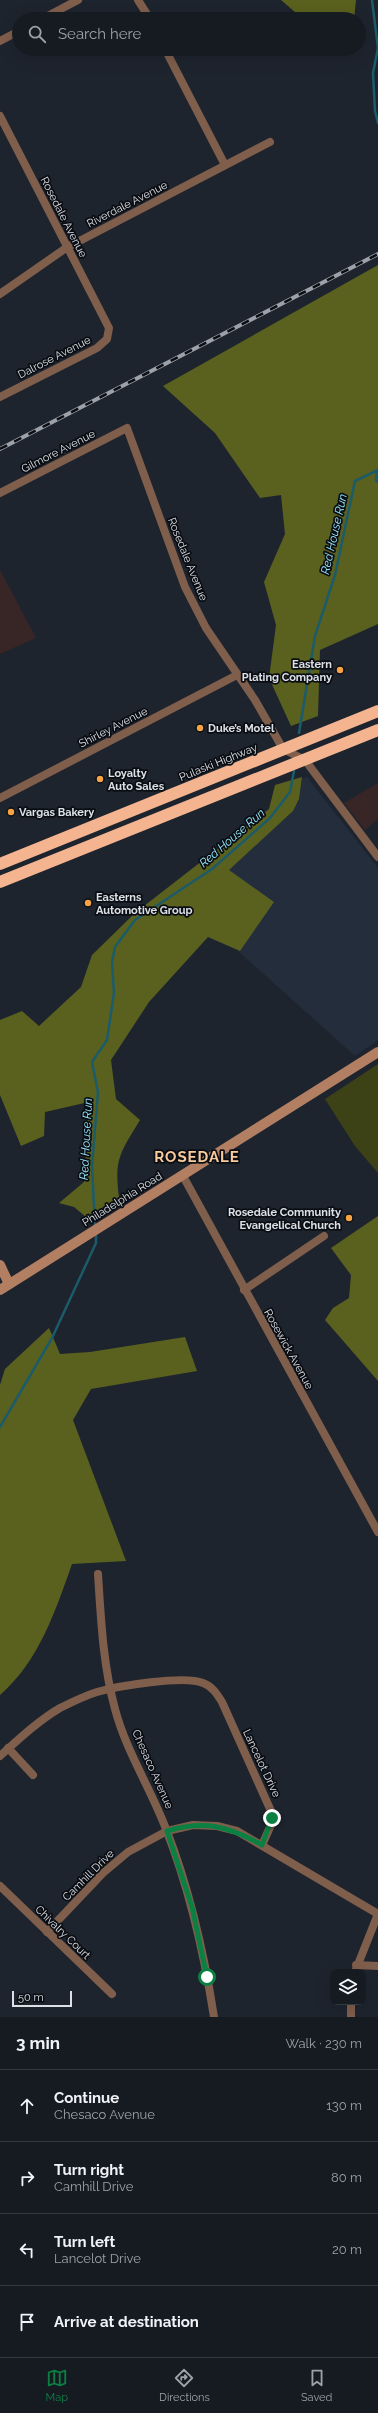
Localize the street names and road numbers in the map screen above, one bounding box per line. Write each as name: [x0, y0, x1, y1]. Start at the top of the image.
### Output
street label: Rosedale Avenue: [38, 175, 90, 260]
street label: Riverdale Avenue: [85, 178, 170, 230]
street label: Dalrose Avenue: [16, 333, 93, 381]
street label: Gilmore Avenue: [19, 427, 98, 476]
street label: Rosedale Avenue: [165, 516, 210, 603]
street label: Shirley Avenue: [77, 704, 150, 750]
street label: Pulaski Highway: [177, 741, 259, 784]
street label: Philadelphia Road: [80, 1170, 165, 1229]
street label: Rosewick Avenue: [261, 1307, 316, 1392]
street label: Lancelot Drive: [240, 1727, 283, 1800]
street label: Chesaco Avenue: [129, 1728, 176, 1811]
street label: Camhill Drive: [60, 1847, 117, 1904]
street label: Chivalry Court: [32, 1903, 93, 1962]

